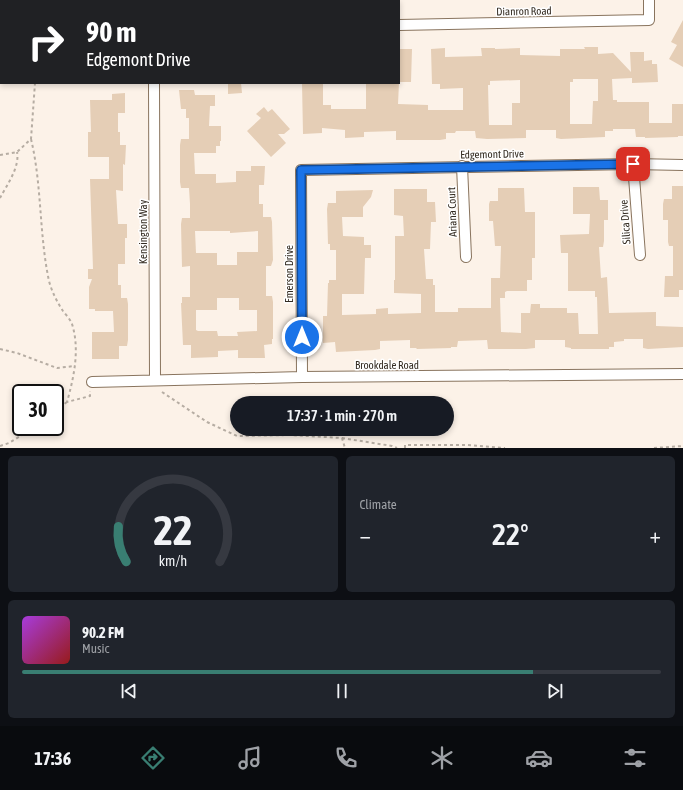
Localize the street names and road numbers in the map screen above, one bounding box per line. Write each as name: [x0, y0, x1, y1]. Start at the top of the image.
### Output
street label: Dianron Road: [496, 5, 552, 17]
street label: Edgemont Drive: [460, 147, 524, 161]
street label: Ariana Court: [445, 187, 459, 237]
street label: Kensington Way: [137, 199, 149, 264]
street label: Silica Drive: [617, 199, 633, 245]
street label: Emerson Drive: [283, 245, 295, 303]
street label: Brookdale Road: [355, 359, 419, 371]

